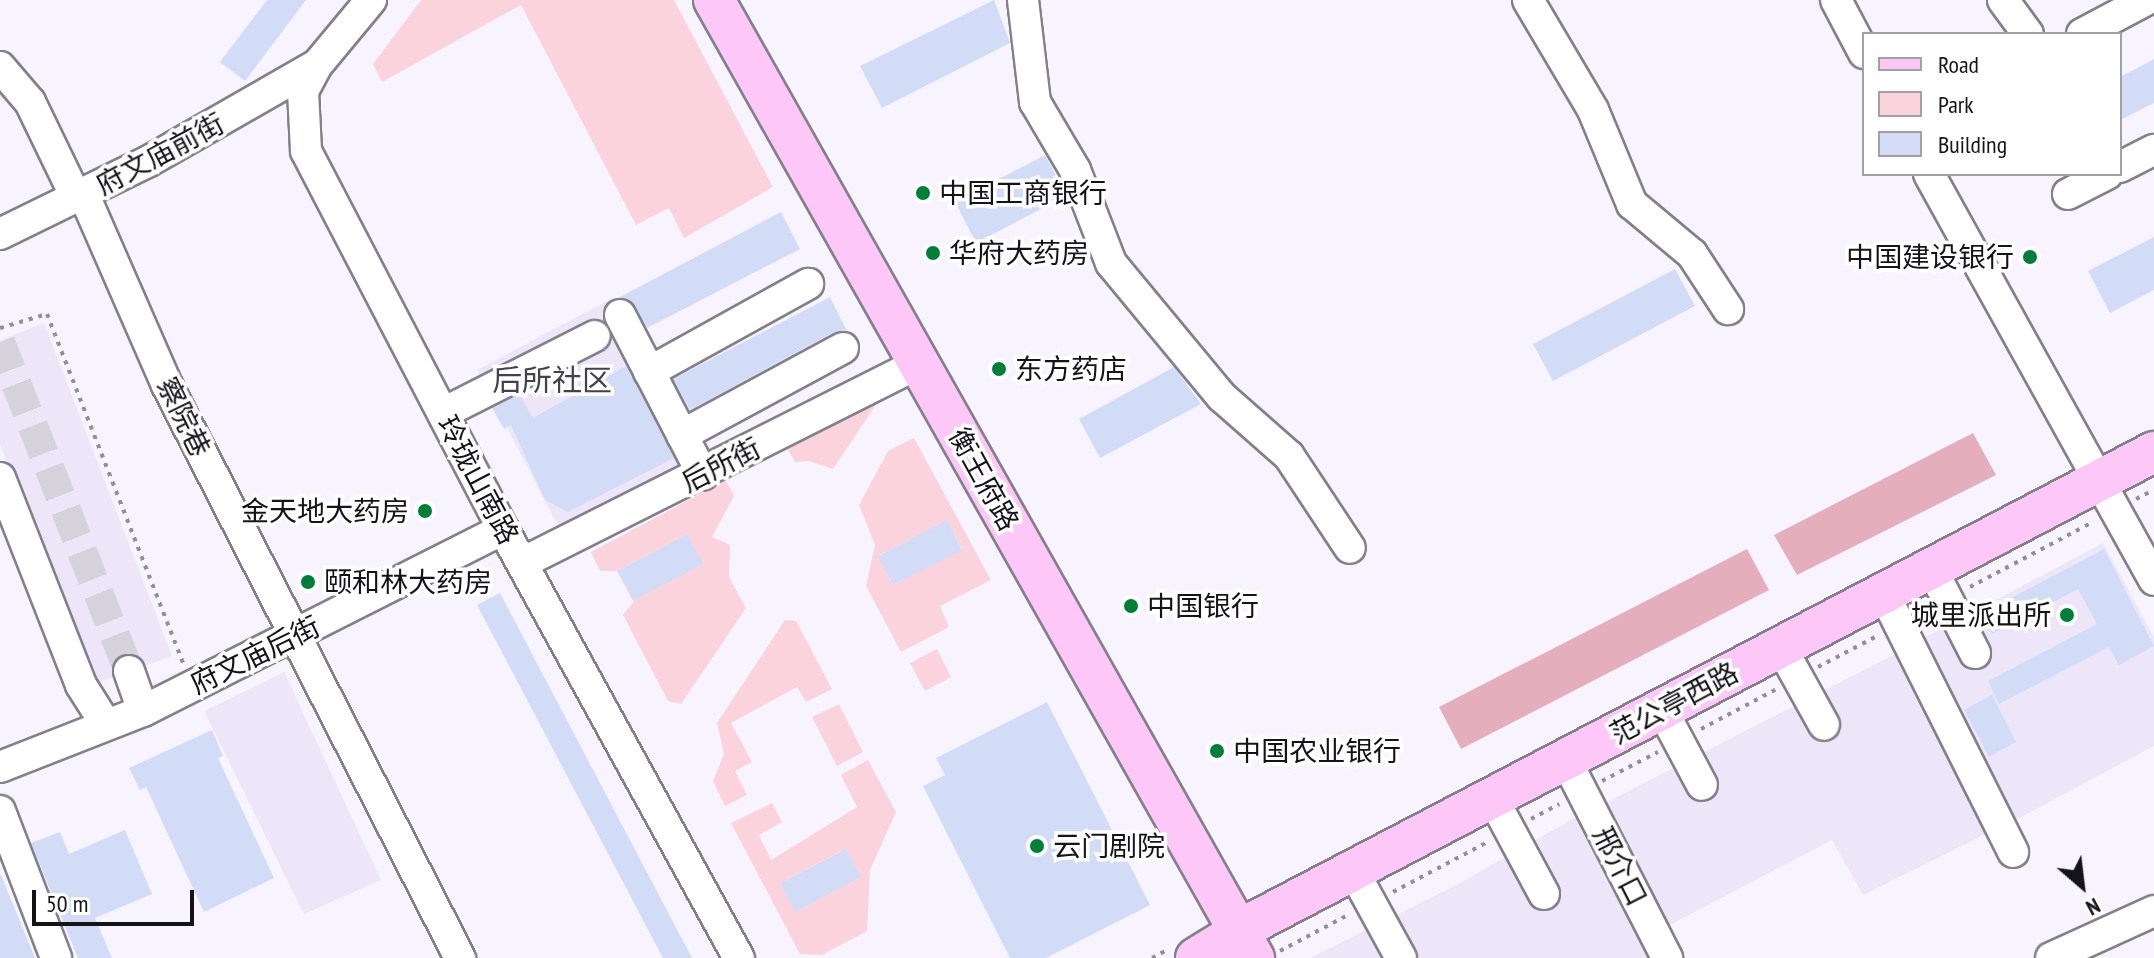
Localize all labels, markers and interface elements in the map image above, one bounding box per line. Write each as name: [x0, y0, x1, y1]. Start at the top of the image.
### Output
legend: [1862, 32, 2122, 176]
text: Road: [1938, 49, 1979, 80]
text: Park: [1938, 89, 1974, 120]
street label: 府文庙前街: [90, 106, 230, 202]
text: Building: [1938, 129, 2007, 160]
place label: 中国工商银行: [939, 176, 1107, 210]
marker: 中国工商银行: [914, 184, 932, 202]
place label: 华府大药房: [949, 236, 1089, 270]
place label: 中国建设银行: [1846, 240, 2014, 274]
marker: 华府大药房: [924, 244, 942, 262]
marker: 中国建设银行: [2021, 248, 2039, 266]
place label: 东方药店: [1015, 352, 1127, 386]
marker: 东方药店: [990, 360, 1008, 378]
district label: 后所社区: [492, 362, 612, 398]
street label: 察院巷: [150, 372, 218, 462]
street label: 玲珑山南路: [430, 410, 526, 550]
street label: 衡王府路: [942, 422, 1026, 536]
street label: 后所街: [676, 431, 766, 499]
place label: 金天地大药房: [241, 494, 409, 528]
marker: 金天地大药房: [416, 502, 434, 520]
place label: 颐和林大药房: [324, 565, 492, 599]
marker: 颐和林大药房: [299, 573, 317, 591]
place label: 中国银行: [1147, 589, 1259, 623]
marker: 中国银行: [1122, 597, 1140, 615]
place label: 城里派出所: [1911, 598, 2051, 632]
marker: 城里派出所: [2058, 606, 2076, 624]
street label: 府文庙后街: [185, 609, 325, 701]
street label: 范公亭西路: [1604, 655, 1744, 751]
place label: 中国农业银行: [1233, 734, 1401, 768]
marker: 中国农业银行: [1208, 742, 1226, 760]
street label: 邢介口: [1586, 821, 1654, 911]
place label: 云门剧院: [1053, 829, 1165, 863]
marker: 云门剧院: [1028, 837, 1046, 855]
north arrow: [2042, 846, 2122, 926]
scale bar: [36, 874, 198, 924]
text: 50 m: [46, 888, 88, 919]
text: N: [2081, 892, 2105, 922]

